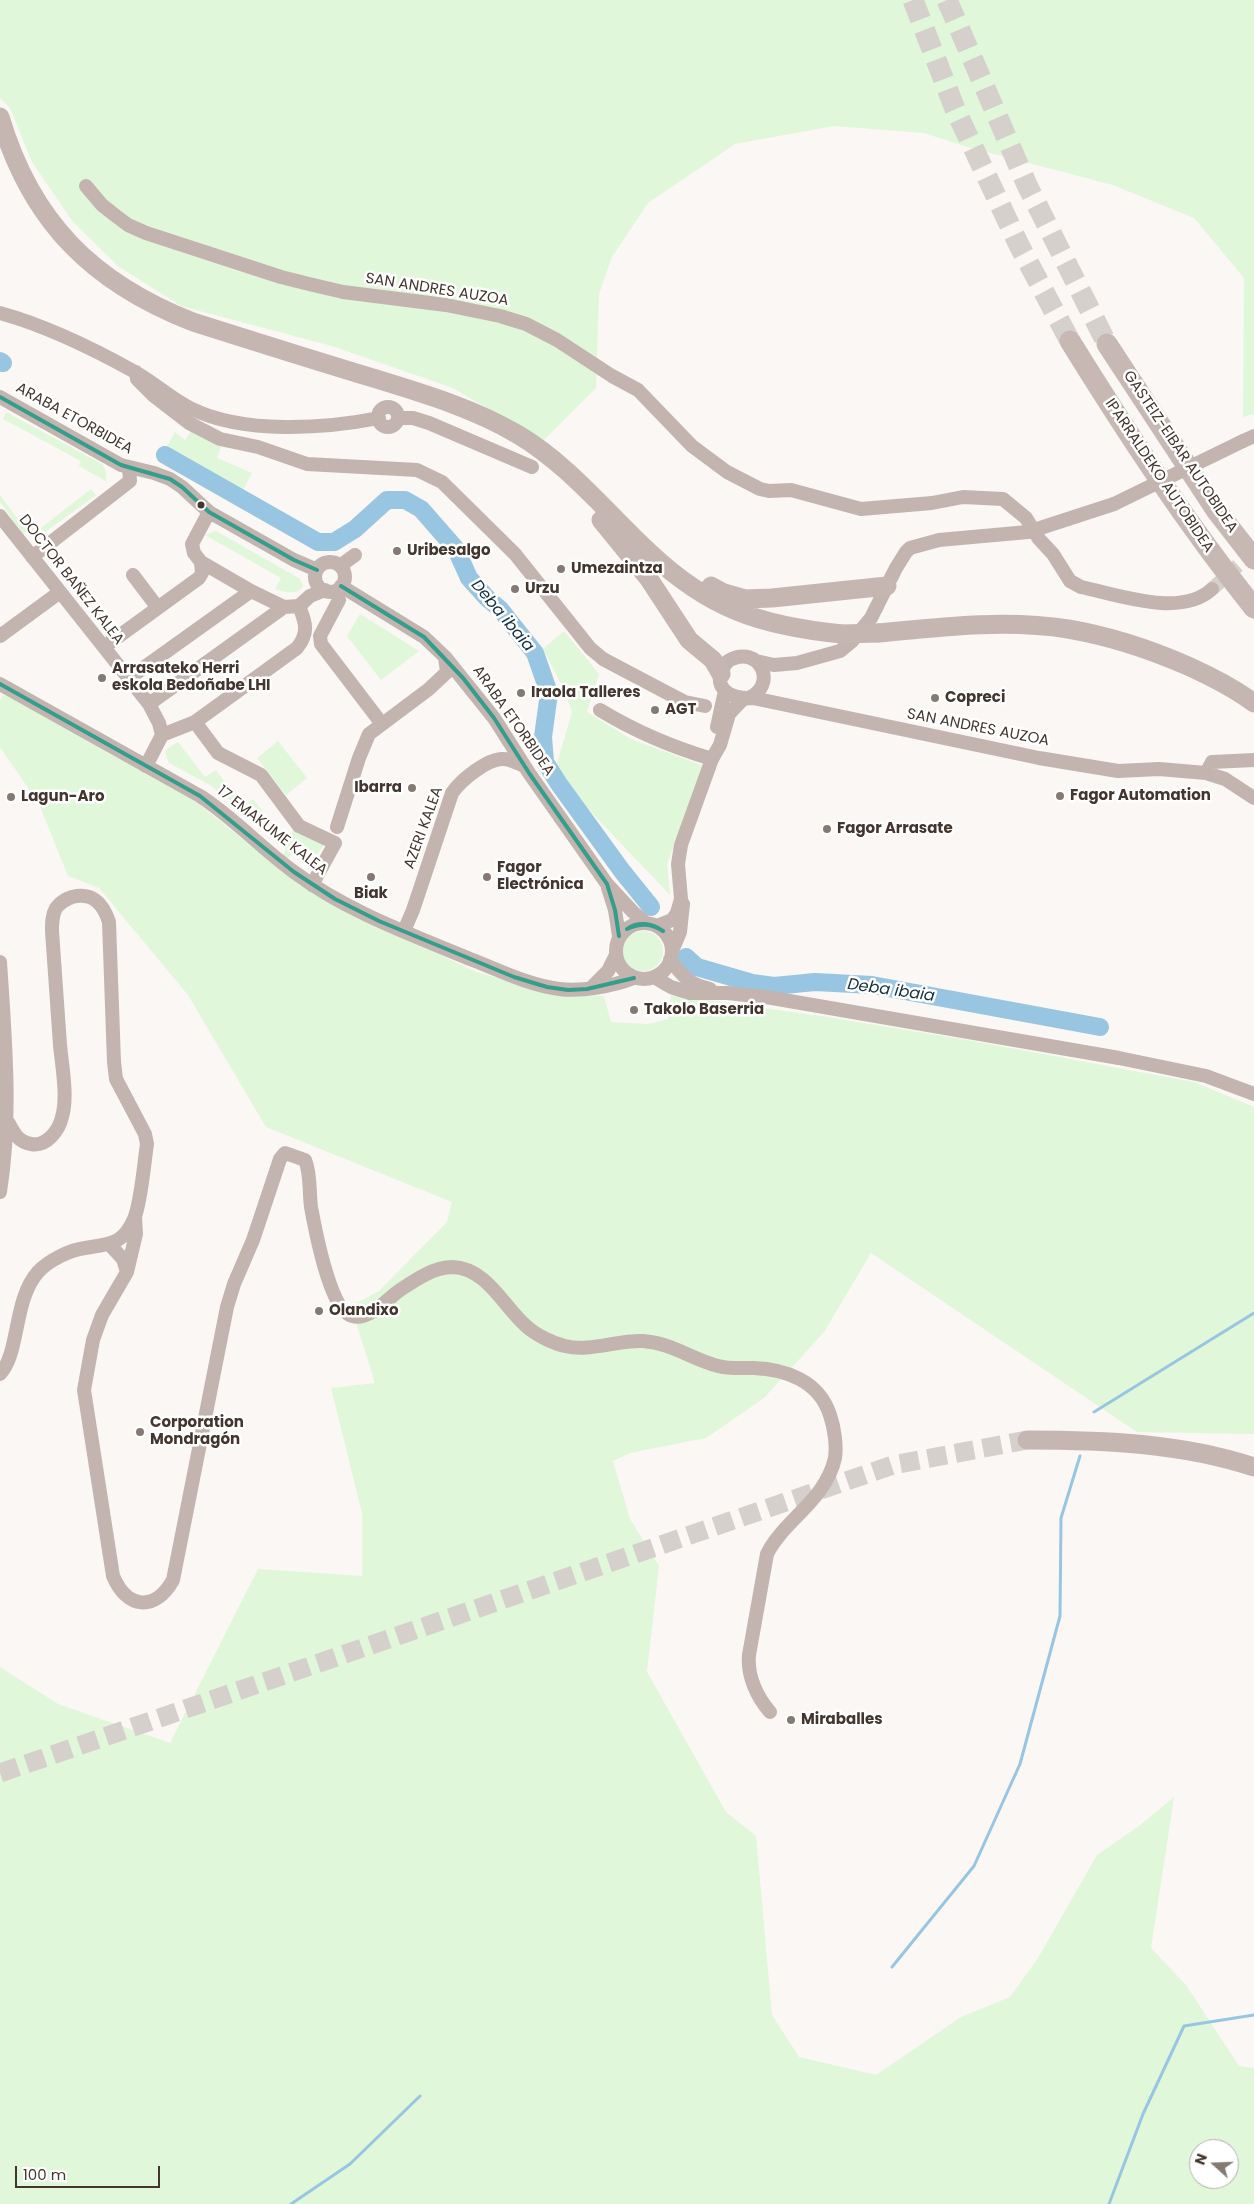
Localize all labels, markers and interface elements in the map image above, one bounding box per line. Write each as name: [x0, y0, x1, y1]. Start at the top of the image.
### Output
street label: SAN ANDRES AUZOA: [364, 270, 510, 310]
street label: GASTEIZ-EIBAR AUTOBIDEA: [1119, 367, 1241, 537]
street label: ARABA ETORBIDEA: [12, 379, 136, 459]
street label: IPARRALDEKO AUTOBIDEA: [1101, 396, 1217, 556]
unlabelled marker: [196, 500, 206, 510]
street label: DOCTOR BAÑEZ KALEA: [15, 511, 127, 649]
place label: Uribesalgo: [407, 542, 491, 560]
marker: Uribesalgo: [391, 545, 403, 557]
place label: Umezaintza: [571, 560, 663, 578]
marker: Umezaintza: [555, 563, 567, 575]
water label: Deba ibaia: [466, 576, 538, 656]
place label: Urzu: [525, 580, 560, 598]
marker: Urzu: [509, 583, 521, 595]
place label: Arrasateko Herri eskola Bedoñabe LHI: [112, 660, 271, 695]
street label: ARABA ETORBIDEA: [468, 662, 558, 780]
marker: Arrasateko Herri eskola Bedoñabe LHI: [96, 672, 108, 684]
place label: Iraola Talleres: [531, 684, 641, 702]
marker: Iraola Talleres: [515, 687, 527, 699]
place label: Copreci: [945, 689, 1005, 707]
marker: Copreci: [929, 692, 941, 704]
place label: AGT: [665, 701, 696, 719]
marker: AGT: [649, 704, 661, 716]
street label: SAN ANDRES AUZOA: [905, 705, 1051, 751]
place label: Ibarra: [354, 779, 402, 797]
street label: 17 EMAKUME KALEA: [213, 782, 331, 880]
marker: Ibarra: [406, 782, 418, 794]
street label: AZERI KALEA: [401, 784, 447, 872]
place label: Fagor Automation: [1070, 787, 1211, 805]
place label: Lagun-Aro: [21, 788, 104, 806]
marker: Fagor Automation: [1054, 790, 1066, 802]
marker: Lagun-Aro: [5, 791, 17, 803]
place label: Fagor Arrasate: [837, 820, 953, 838]
marker: Fagor Arrasate: [821, 823, 833, 835]
place label: Fagor Electrónica: [497, 859, 584, 894]
marker: Biak: [365, 871, 377, 883]
marker: Fagor Electrónica: [481, 871, 493, 883]
place label: Biak: [354, 885, 388, 903]
water label: Deba ibaia: [846, 975, 936, 1007]
place label: Takolo Baserria: [644, 1001, 764, 1019]
marker: Takolo Baserria: [628, 1004, 640, 1016]
place label: Olandixo: [329, 1302, 398, 1320]
marker: Olandixo: [313, 1305, 325, 1317]
place label: Corporation Mondragón: [150, 1414, 244, 1449]
marker: Corporation Mondragón: [134, 1426, 146, 1438]
place label: Miraballes: [801, 1711, 883, 1729]
marker: Miraballes: [785, 1714, 797, 1726]
north arrow: [1189, 2139, 1239, 2189]
text: N: [1190, 2151, 1212, 2168]
scale bar: [18, 2156, 162, 2188]
text: 100 m: [23, 2164, 66, 2185]

